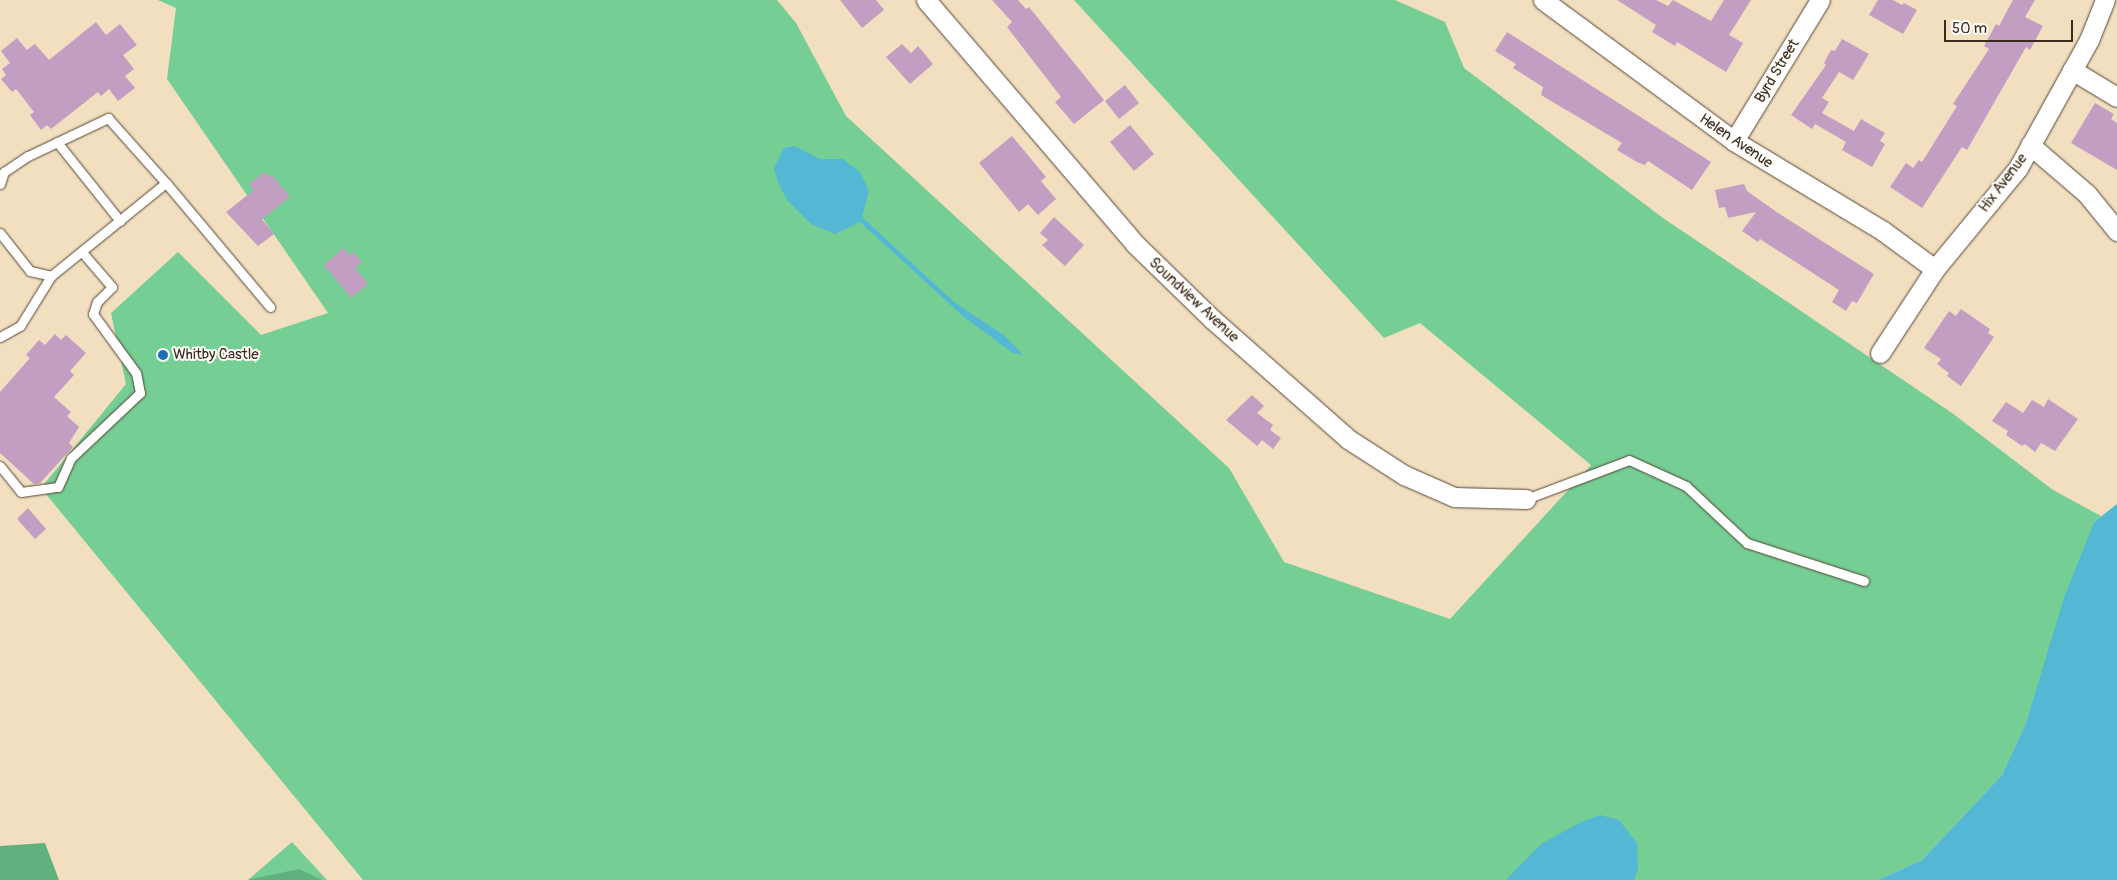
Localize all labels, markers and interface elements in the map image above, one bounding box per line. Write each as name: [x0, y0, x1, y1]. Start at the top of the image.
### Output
scale bar: [1947, 10, 2076, 42]
text: 50 m: [1952, 19, 1987, 38]
street label: Byrd Street: [1751, 36, 1803, 106]
street label: Helen Avenue: [1696, 110, 1776, 172]
street label: Hix Avenue: [1975, 150, 2031, 216]
street label: Soundview Avenue: [1145, 254, 1243, 346]
place label: Whitby Castle: [173, 346, 259, 364]
marker: Whitby Castle: [157, 349, 169, 361]

